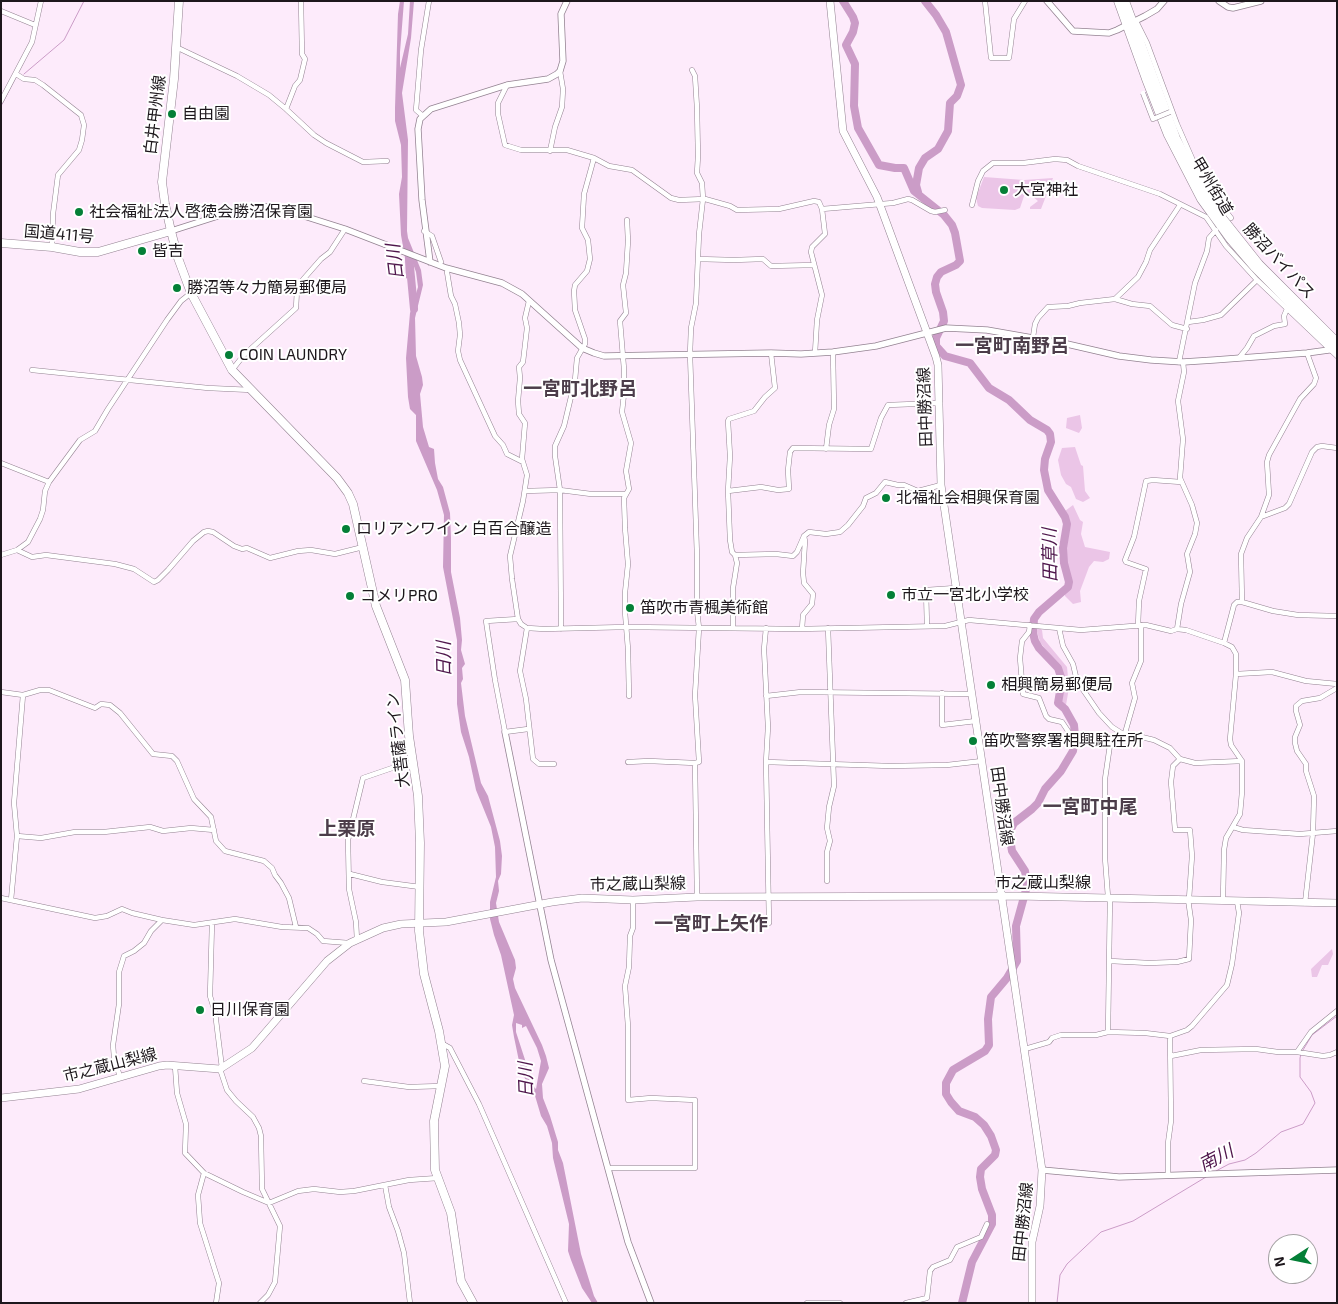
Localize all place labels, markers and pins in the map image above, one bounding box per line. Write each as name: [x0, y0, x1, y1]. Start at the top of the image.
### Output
place label: 自由園: [182, 104, 230, 124]
marker: 自由園: [166, 108, 178, 120]
place label: 大宮神社: [1014, 180, 1078, 200]
marker: 大宮神社: [998, 184, 1010, 196]
place label: 社会福祉法人啓徳会勝沼保育園: [89, 202, 313, 222]
marker: 社会福祉法人啓徳会勝沼保育園: [73, 206, 85, 218]
place label: 皆吉: [152, 241, 184, 261]
marker: 皆吉: [136, 245, 148, 257]
place label: 勝沼等々力簡易郵便局: [187, 278, 347, 298]
marker: 勝沼等々力簡易郵便局: [171, 282, 183, 294]
place label: COIN LAUNDRY: [239, 345, 347, 365]
marker: COIN LAUNDRY: [223, 349, 235, 361]
place label: 北福祉会相興保育園: [896, 488, 1040, 508]
marker: 北福祉会相興保育園: [880, 492, 892, 504]
place label: ロリアンワイン 白百合醸造: [356, 519, 552, 539]
marker: ロリアンワイン 白百合醸造: [340, 523, 352, 535]
place label: 市立一宮北小学校: [901, 585, 1029, 605]
place label: コメリPRO: [360, 586, 438, 606]
marker: 市立一宮北小学校: [885, 589, 897, 601]
marker: コメリPRO: [344, 590, 356, 602]
place label: 笛吹市青楓美術館: [640, 598, 768, 618]
marker: 笛吹市青楓美術館: [624, 602, 636, 614]
place label: 相興簡易郵便局: [1001, 675, 1113, 695]
marker: 相興簡易郵便局: [985, 679, 997, 691]
place label: 笛吹警察署相興駐在所: [983, 731, 1143, 751]
marker: 笛吹警察署相興駐在所: [967, 735, 979, 747]
place label: 日川保育園: [210, 1000, 290, 1020]
marker: 日川保育園: [194, 1004, 206, 1016]

